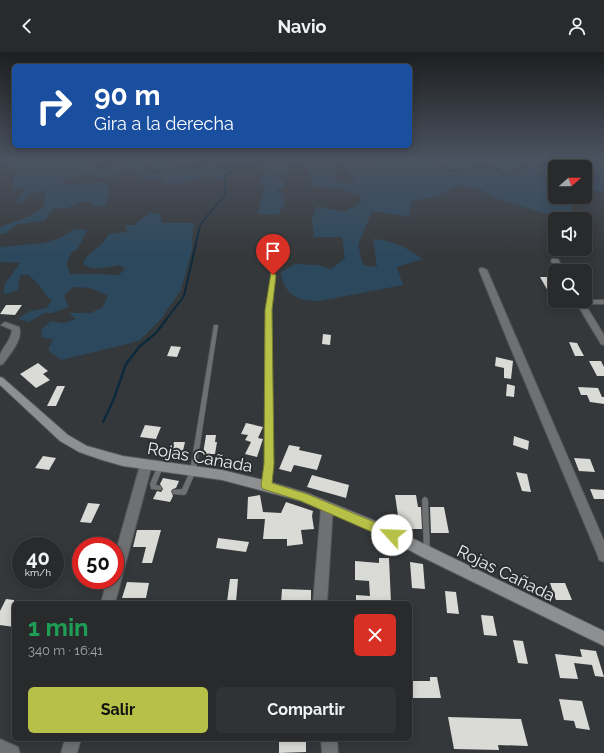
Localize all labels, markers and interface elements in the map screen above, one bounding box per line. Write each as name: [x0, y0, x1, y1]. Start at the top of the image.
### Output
icon: back: [16, 15, 38, 37]
icon: person: [566, 15, 588, 37]
text: Navio: [277, 16, 327, 37]
text: 90 m: [94, 79, 160, 112]
icon: right: [28, 80, 80, 132]
text: Gira a la derecha: [94, 113, 234, 134]
north arrow: [548, 160, 592, 204]
map controls: [548, 160, 592, 308]
button: sound: [548, 212, 592, 256]
pin: [256, 234, 290, 275]
icon: arrive: [262, 240, 284, 262]
button: search: [548, 264, 592, 308]
street label: Rojas Cañada: [146, 438, 254, 476]
position arrow: [371, 514, 413, 556]
speed limit sign: 50: [72, 537, 124, 589]
street label: Rojas Cañada: [454, 541, 558, 605]
text: 40: [26, 546, 50, 570]
text: km/h: [25, 567, 51, 578]
text: 1 min: [28, 613, 89, 642]
button: close: [354, 614, 396, 656]
text: 340 m · 16:41: [28, 643, 103, 658]
button: Salir: [28, 687, 208, 733]
button: Compartir: [216, 687, 396, 733]

